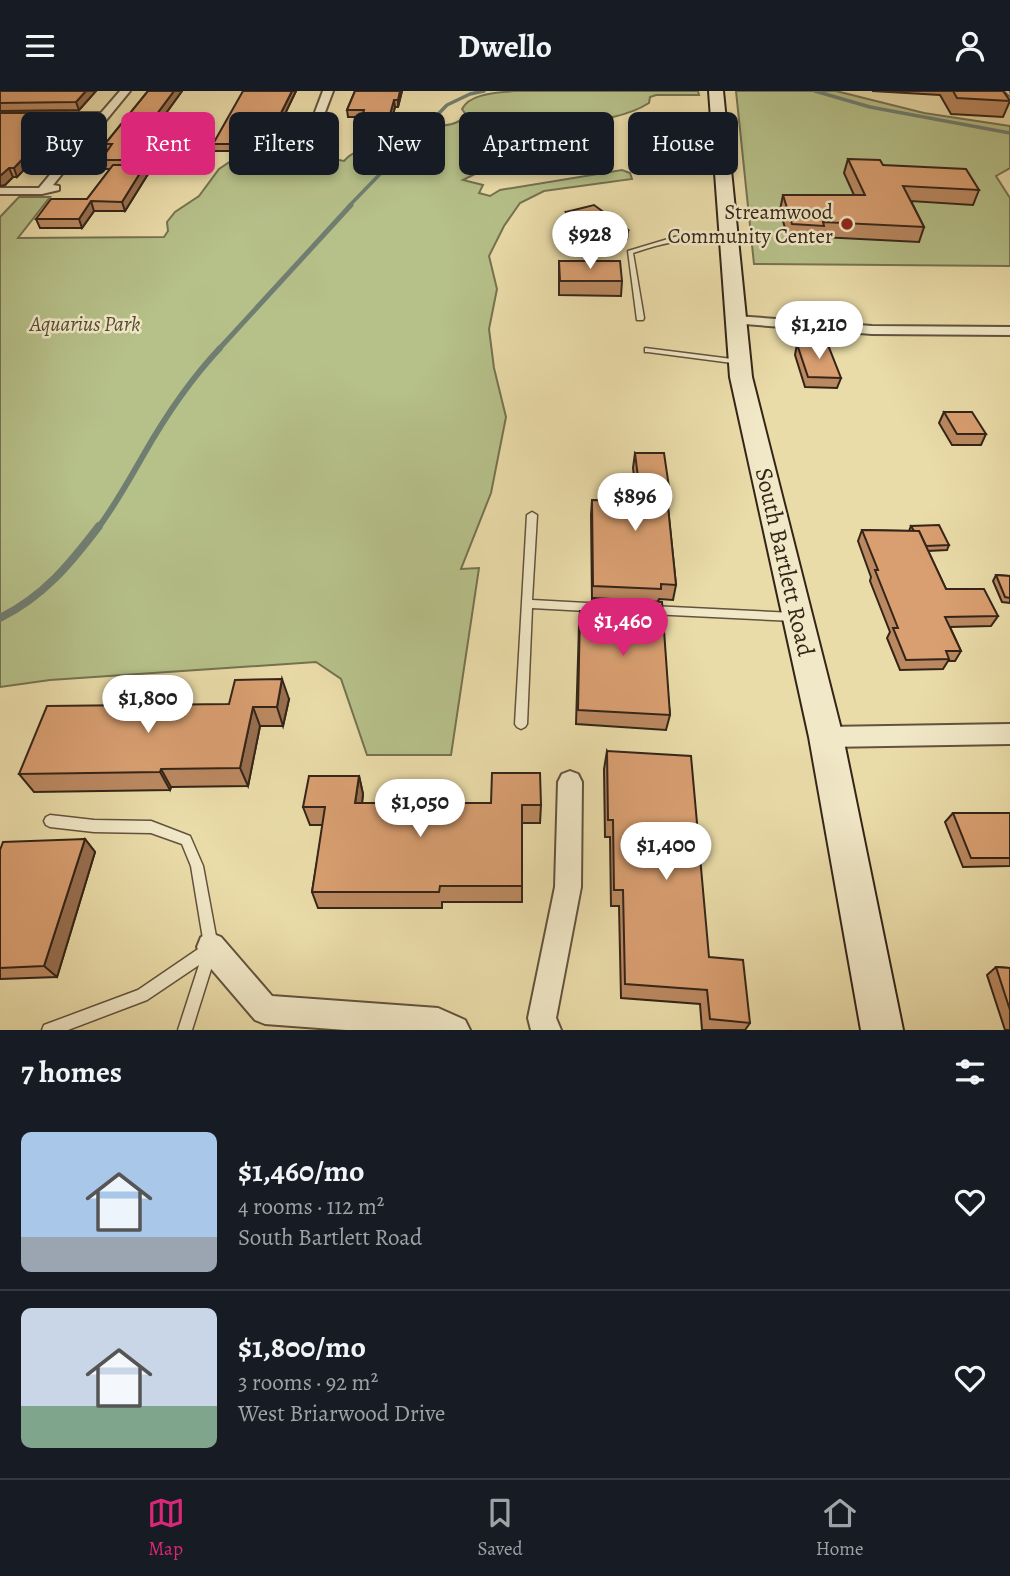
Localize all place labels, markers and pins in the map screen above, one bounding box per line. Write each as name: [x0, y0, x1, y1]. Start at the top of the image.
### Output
place label: Streamwood Community Center: [668, 198, 834, 250]
pin: $928: [549, 211, 631, 271]
marker: Streamwood Community Center: [839, 216, 855, 232]
pin: $1,210: [762, 301, 876, 361]
pin: $896: [594, 473, 676, 533]
pin: $1,460: [566, 599, 680, 658]
pin: $1,800: [91, 675, 205, 735]
pin: $1,050: [363, 779, 477, 839]
pin: $1,400: [609, 823, 723, 882]

